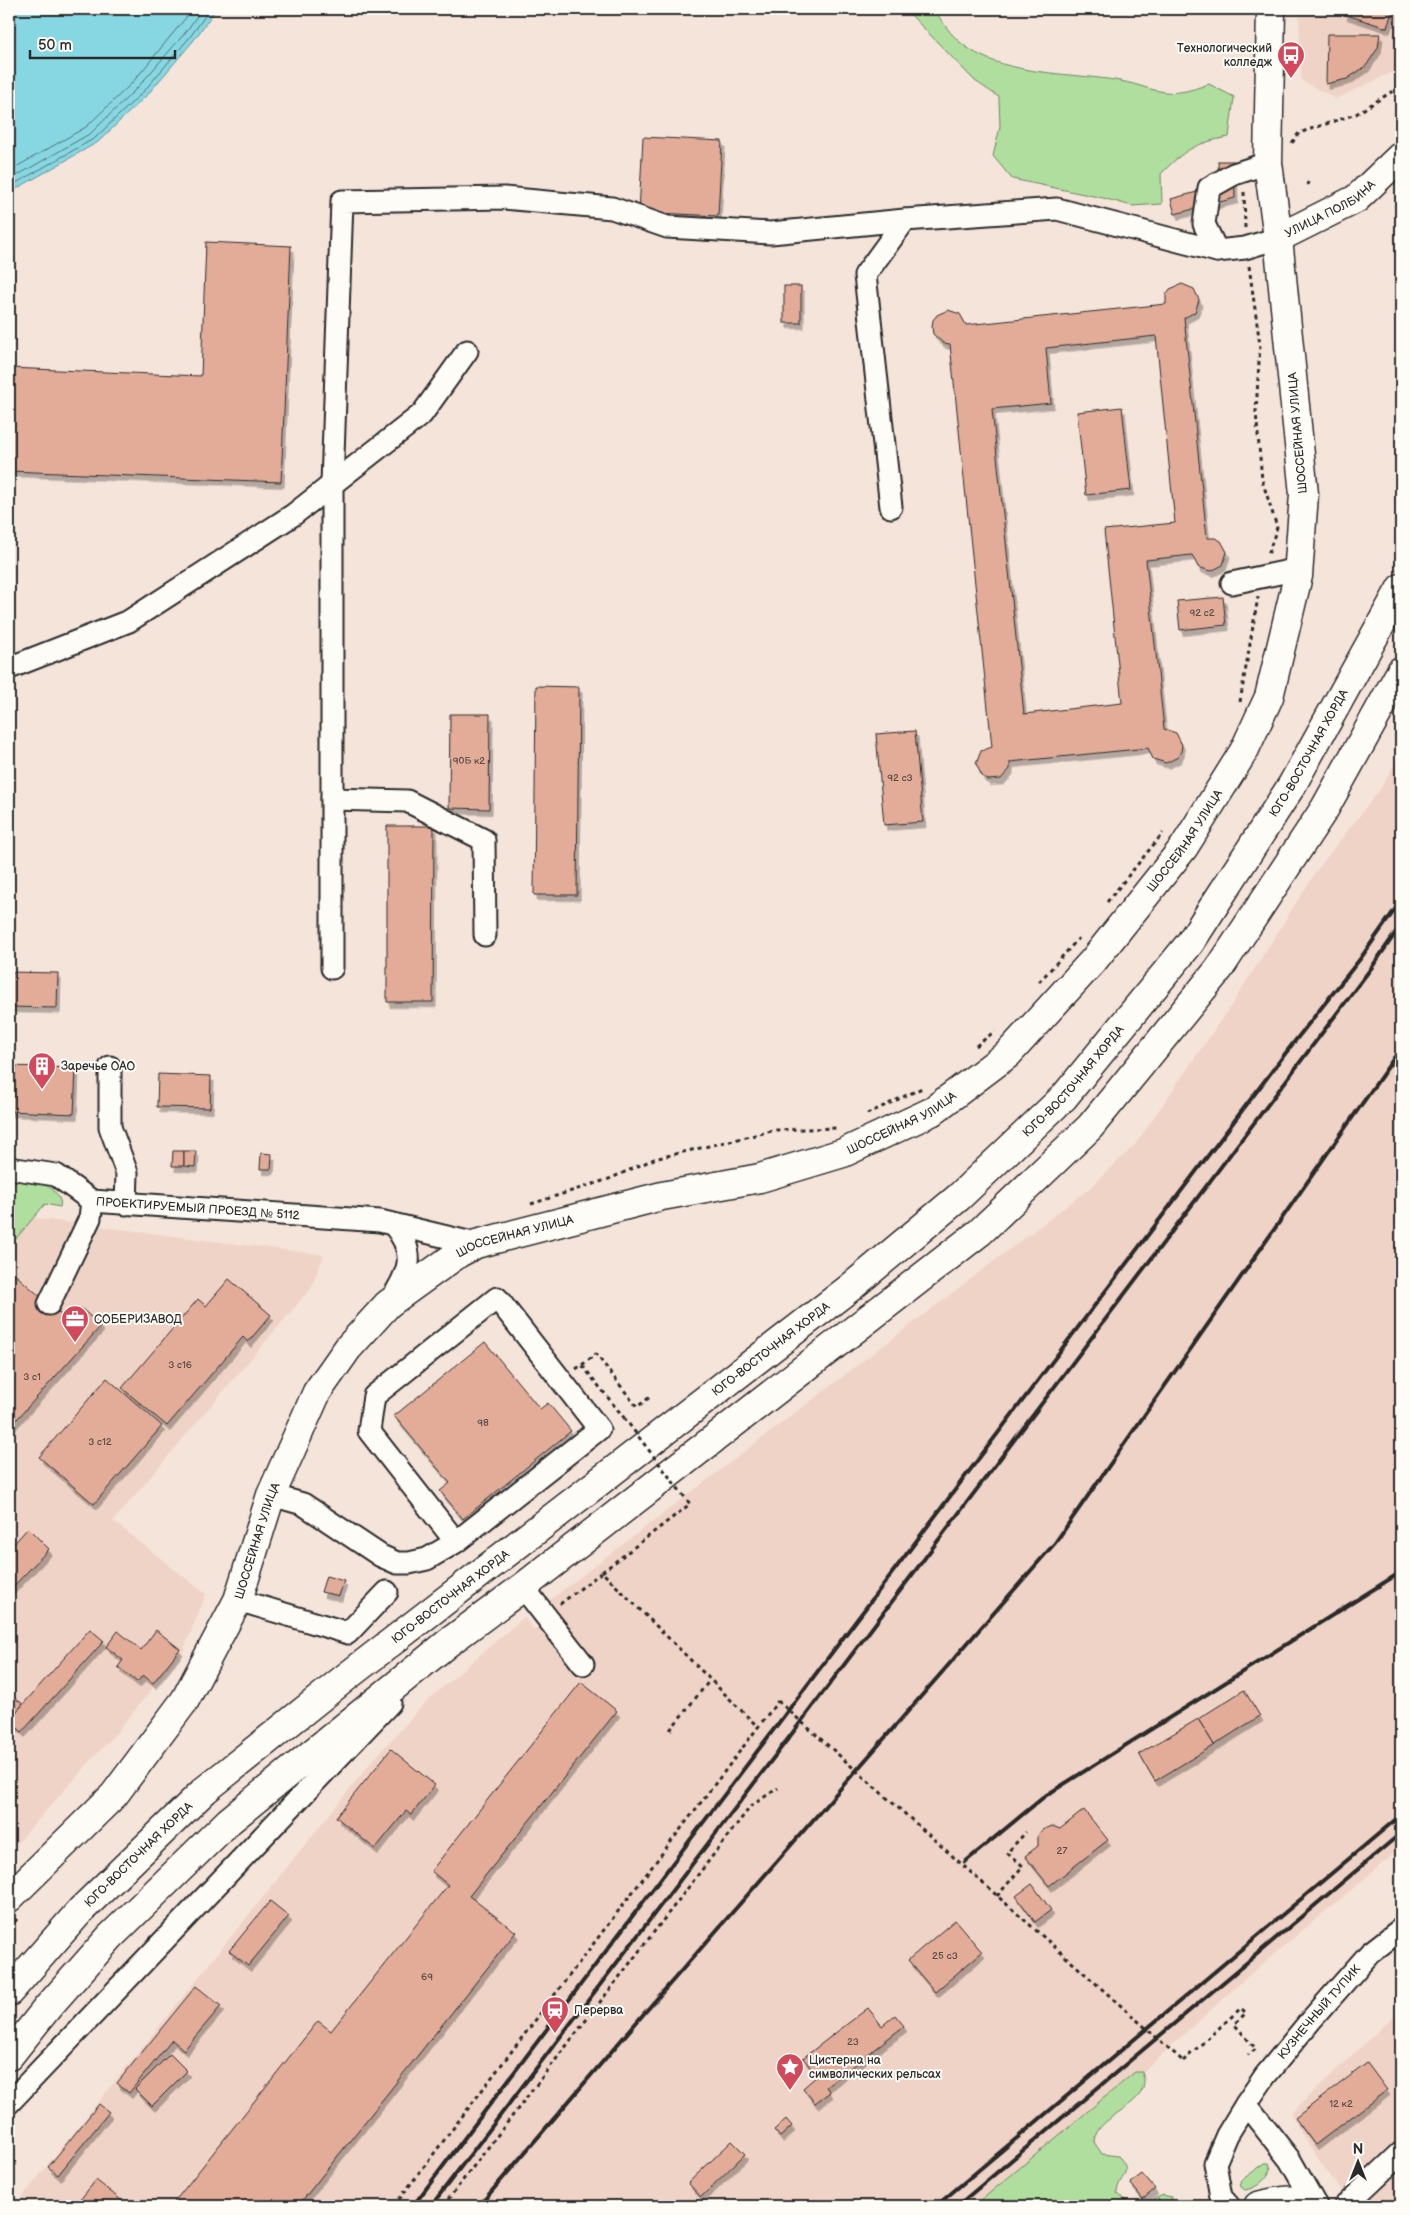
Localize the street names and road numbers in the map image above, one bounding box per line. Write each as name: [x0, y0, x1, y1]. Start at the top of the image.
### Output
street label: УЛИЦА ПОЛБИНА: [1282, 176, 1379, 241]
street label: ШОССЕЙНАЯ УЛИЦА: [1285, 371, 1311, 494]
street label: ЮГО-ВОСТОЧНАЯ ХОРДА: [1266, 686, 1351, 820]
street label: ШОССЕЙНАЯ УЛИЦА: [1144, 786, 1226, 895]
street label: ЮГО-ВОСТОЧНАЯ ХОРДА: [1019, 1022, 1128, 1140]
street label: ШОССЕЙНАЯ УЛИЦА: [844, 1088, 960, 1158]
street label: ПРОЕКТИРУЕМЫЙ ПРОЕЗД № 5112: [95, 1194, 300, 1223]
street label: ШОССЕЙНАЯ УЛИЦА: [453, 1212, 576, 1261]
street label: ЮГО-ВОСТОЧНАЯ ХОРДА: [709, 1298, 833, 1399]
street label: ШОССЕЙНАЯ УЛИЦА: [231, 1479, 283, 1601]
street label: ЮГО-ВОСТОЧНАЯ ХОРДА: [388, 1546, 513, 1647]
street label: ЮГО-ВОСТОЧНАЯ ХОРДА: [81, 1798, 196, 1910]
street label: КУЗНЕЧНЫЙ ТУПИК: [1274, 1961, 1364, 2062]

